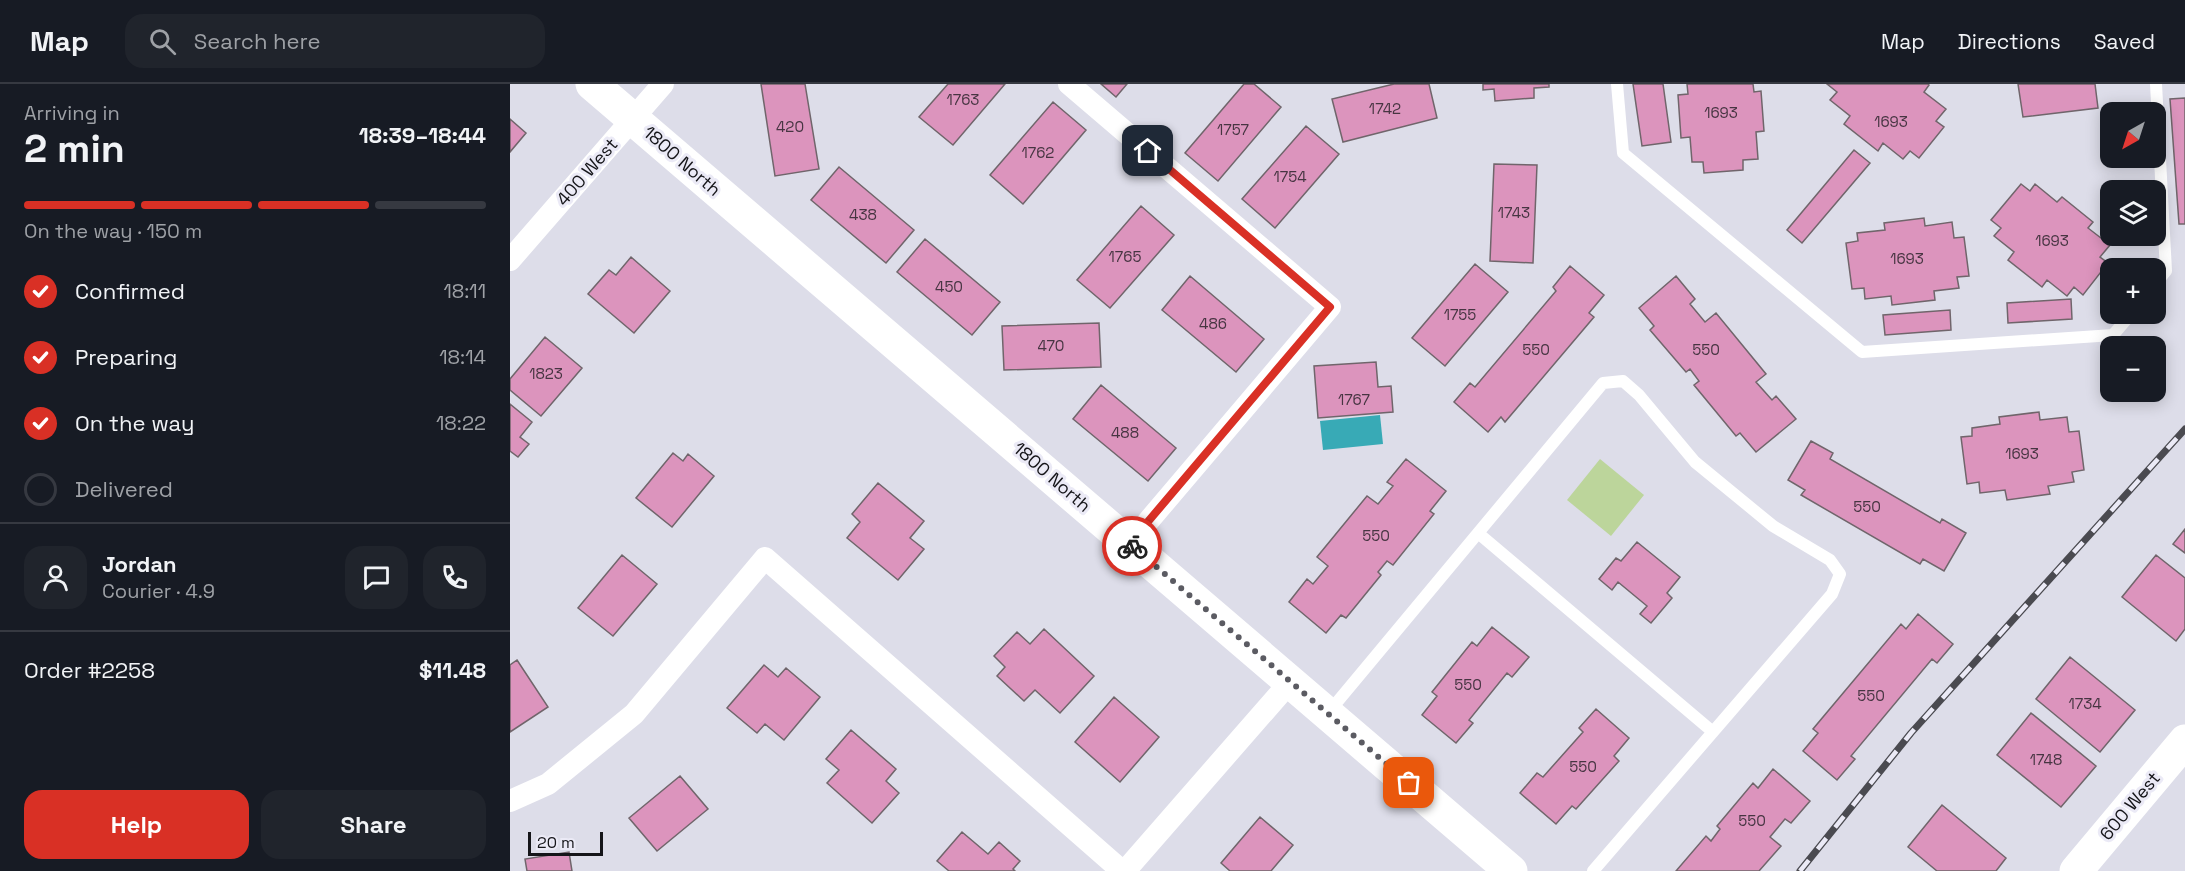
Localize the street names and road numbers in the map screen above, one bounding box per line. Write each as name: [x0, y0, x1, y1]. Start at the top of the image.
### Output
street label: 1800 North: [639, 121, 726, 201]
street label: 400 West: [551, 133, 622, 210]
street label: 1800 North: [1009, 437, 1096, 517]
street label: 600 West: [2094, 767, 2165, 845]

